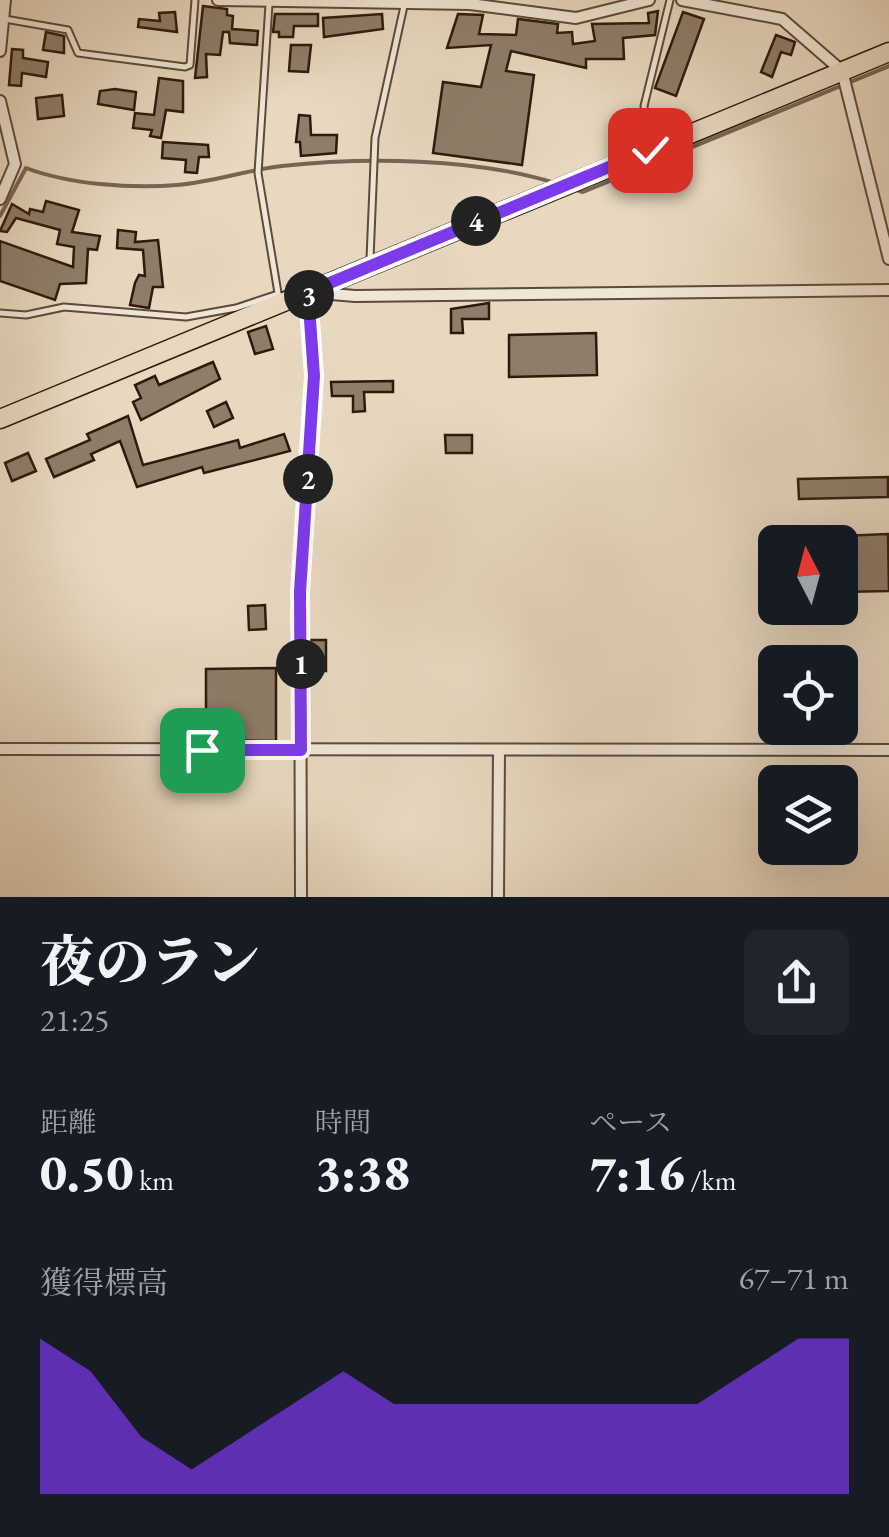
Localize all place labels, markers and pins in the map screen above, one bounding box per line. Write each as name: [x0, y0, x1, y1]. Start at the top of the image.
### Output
pin: [608, 108, 693, 193]
pin: 4: [451, 196, 501, 246]
pin: 3: [284, 270, 334, 320]
pin: 2: [283, 454, 333, 504]
pin: 1: [276, 639, 326, 689]
pin: [160, 708, 245, 793]

